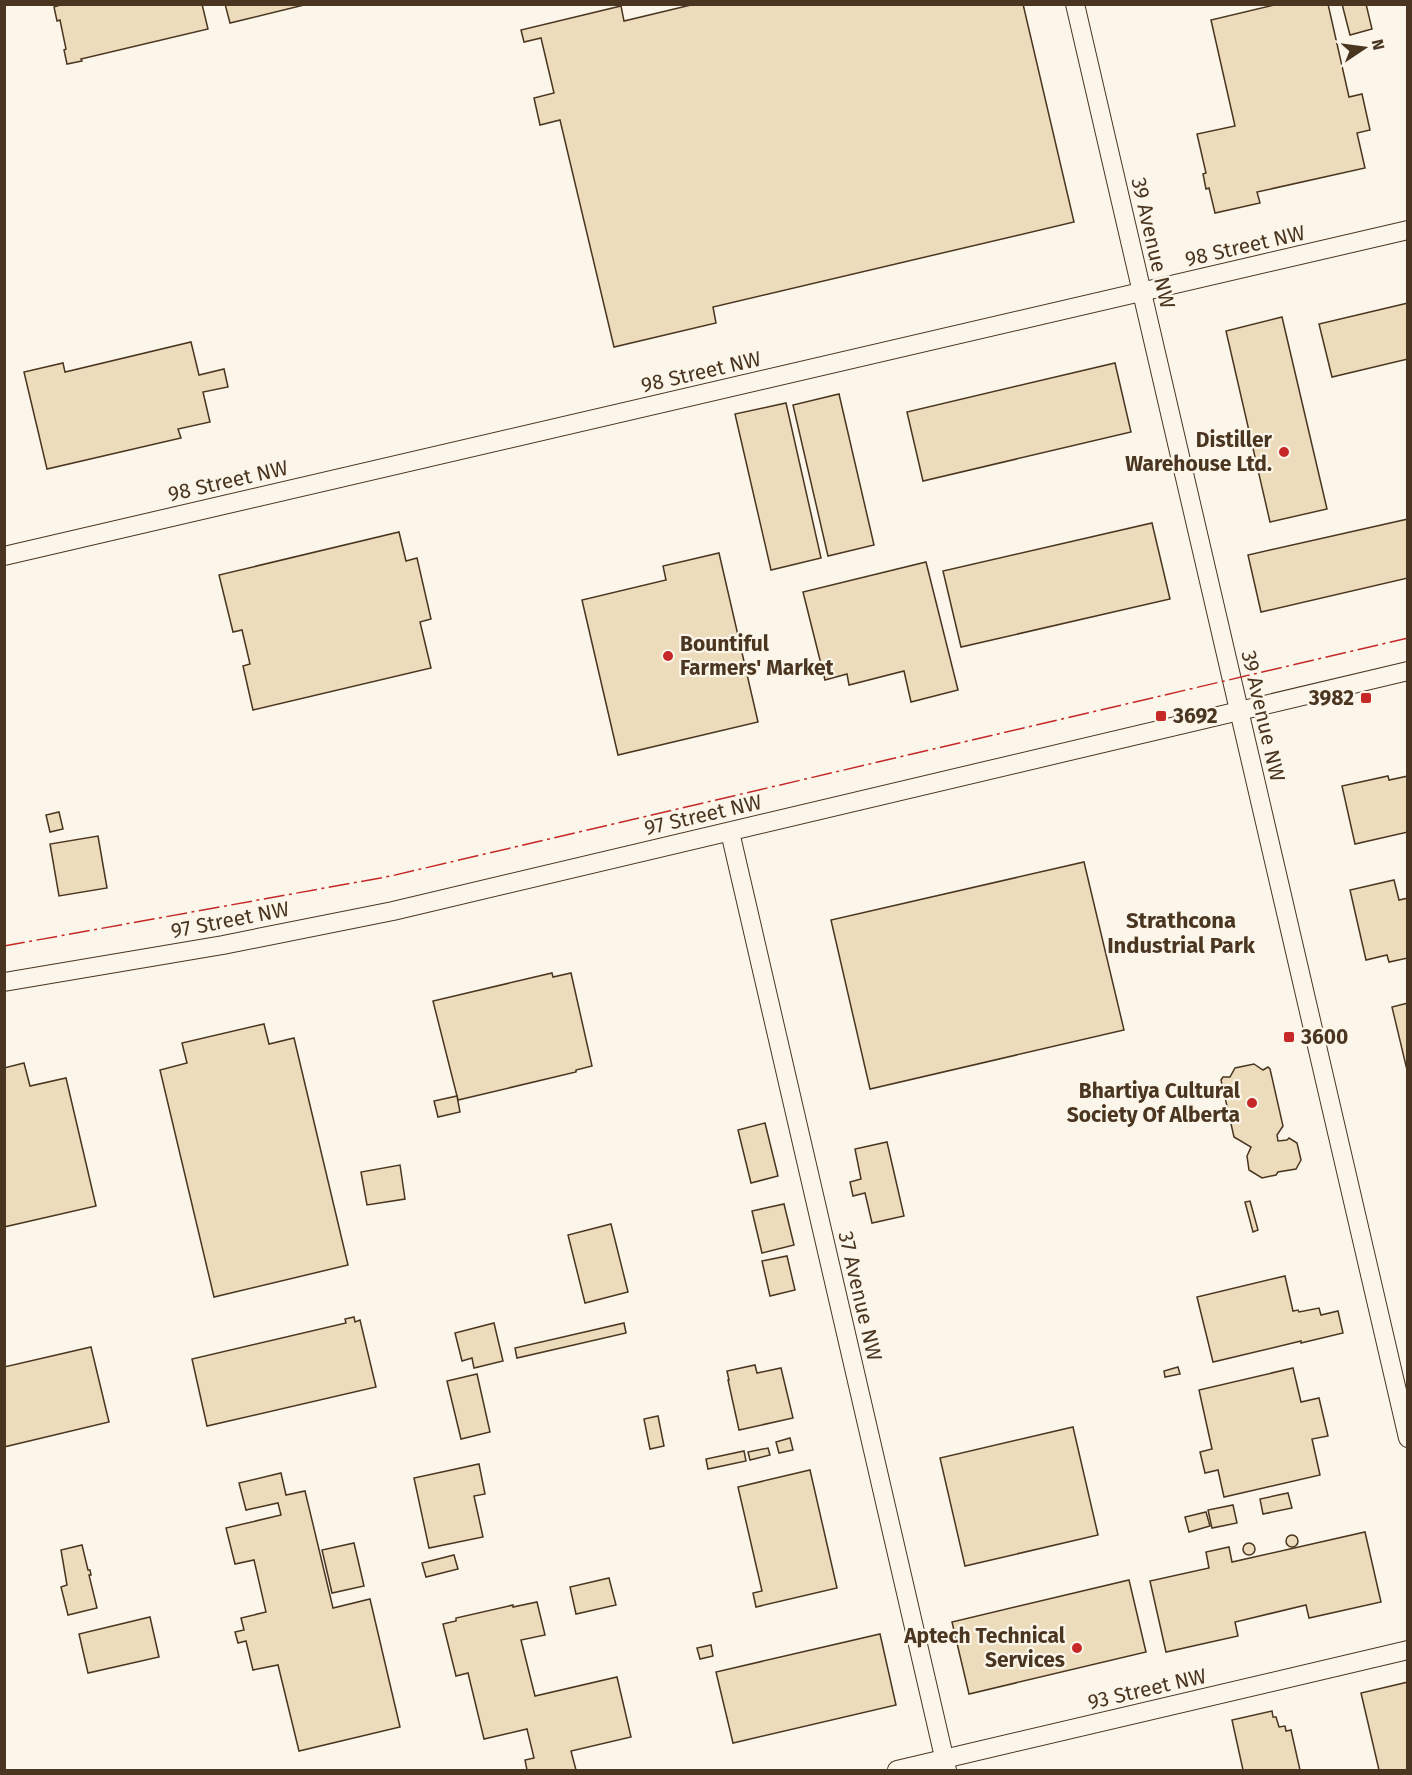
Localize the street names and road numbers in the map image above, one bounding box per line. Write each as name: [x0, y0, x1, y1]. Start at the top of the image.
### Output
street label: 39 Avenue NW: [1125, 175, 1181, 311]
street label: 98 Street NW: [1182, 220, 1308, 272]
street label: 98 Street NW: [638, 346, 764, 398]
street label: 98 Street NW: [165, 455, 291, 507]
street label: 39 Avenue NW: [1235, 648, 1291, 784]
street label: 97 Street NW: [642, 789, 764, 841]
street label: 97 Street NW: [169, 896, 291, 944]
street label: 37 Avenue NW: [832, 1229, 888, 1363]
street label: 93 Street NW: [1085, 1663, 1209, 1715]

